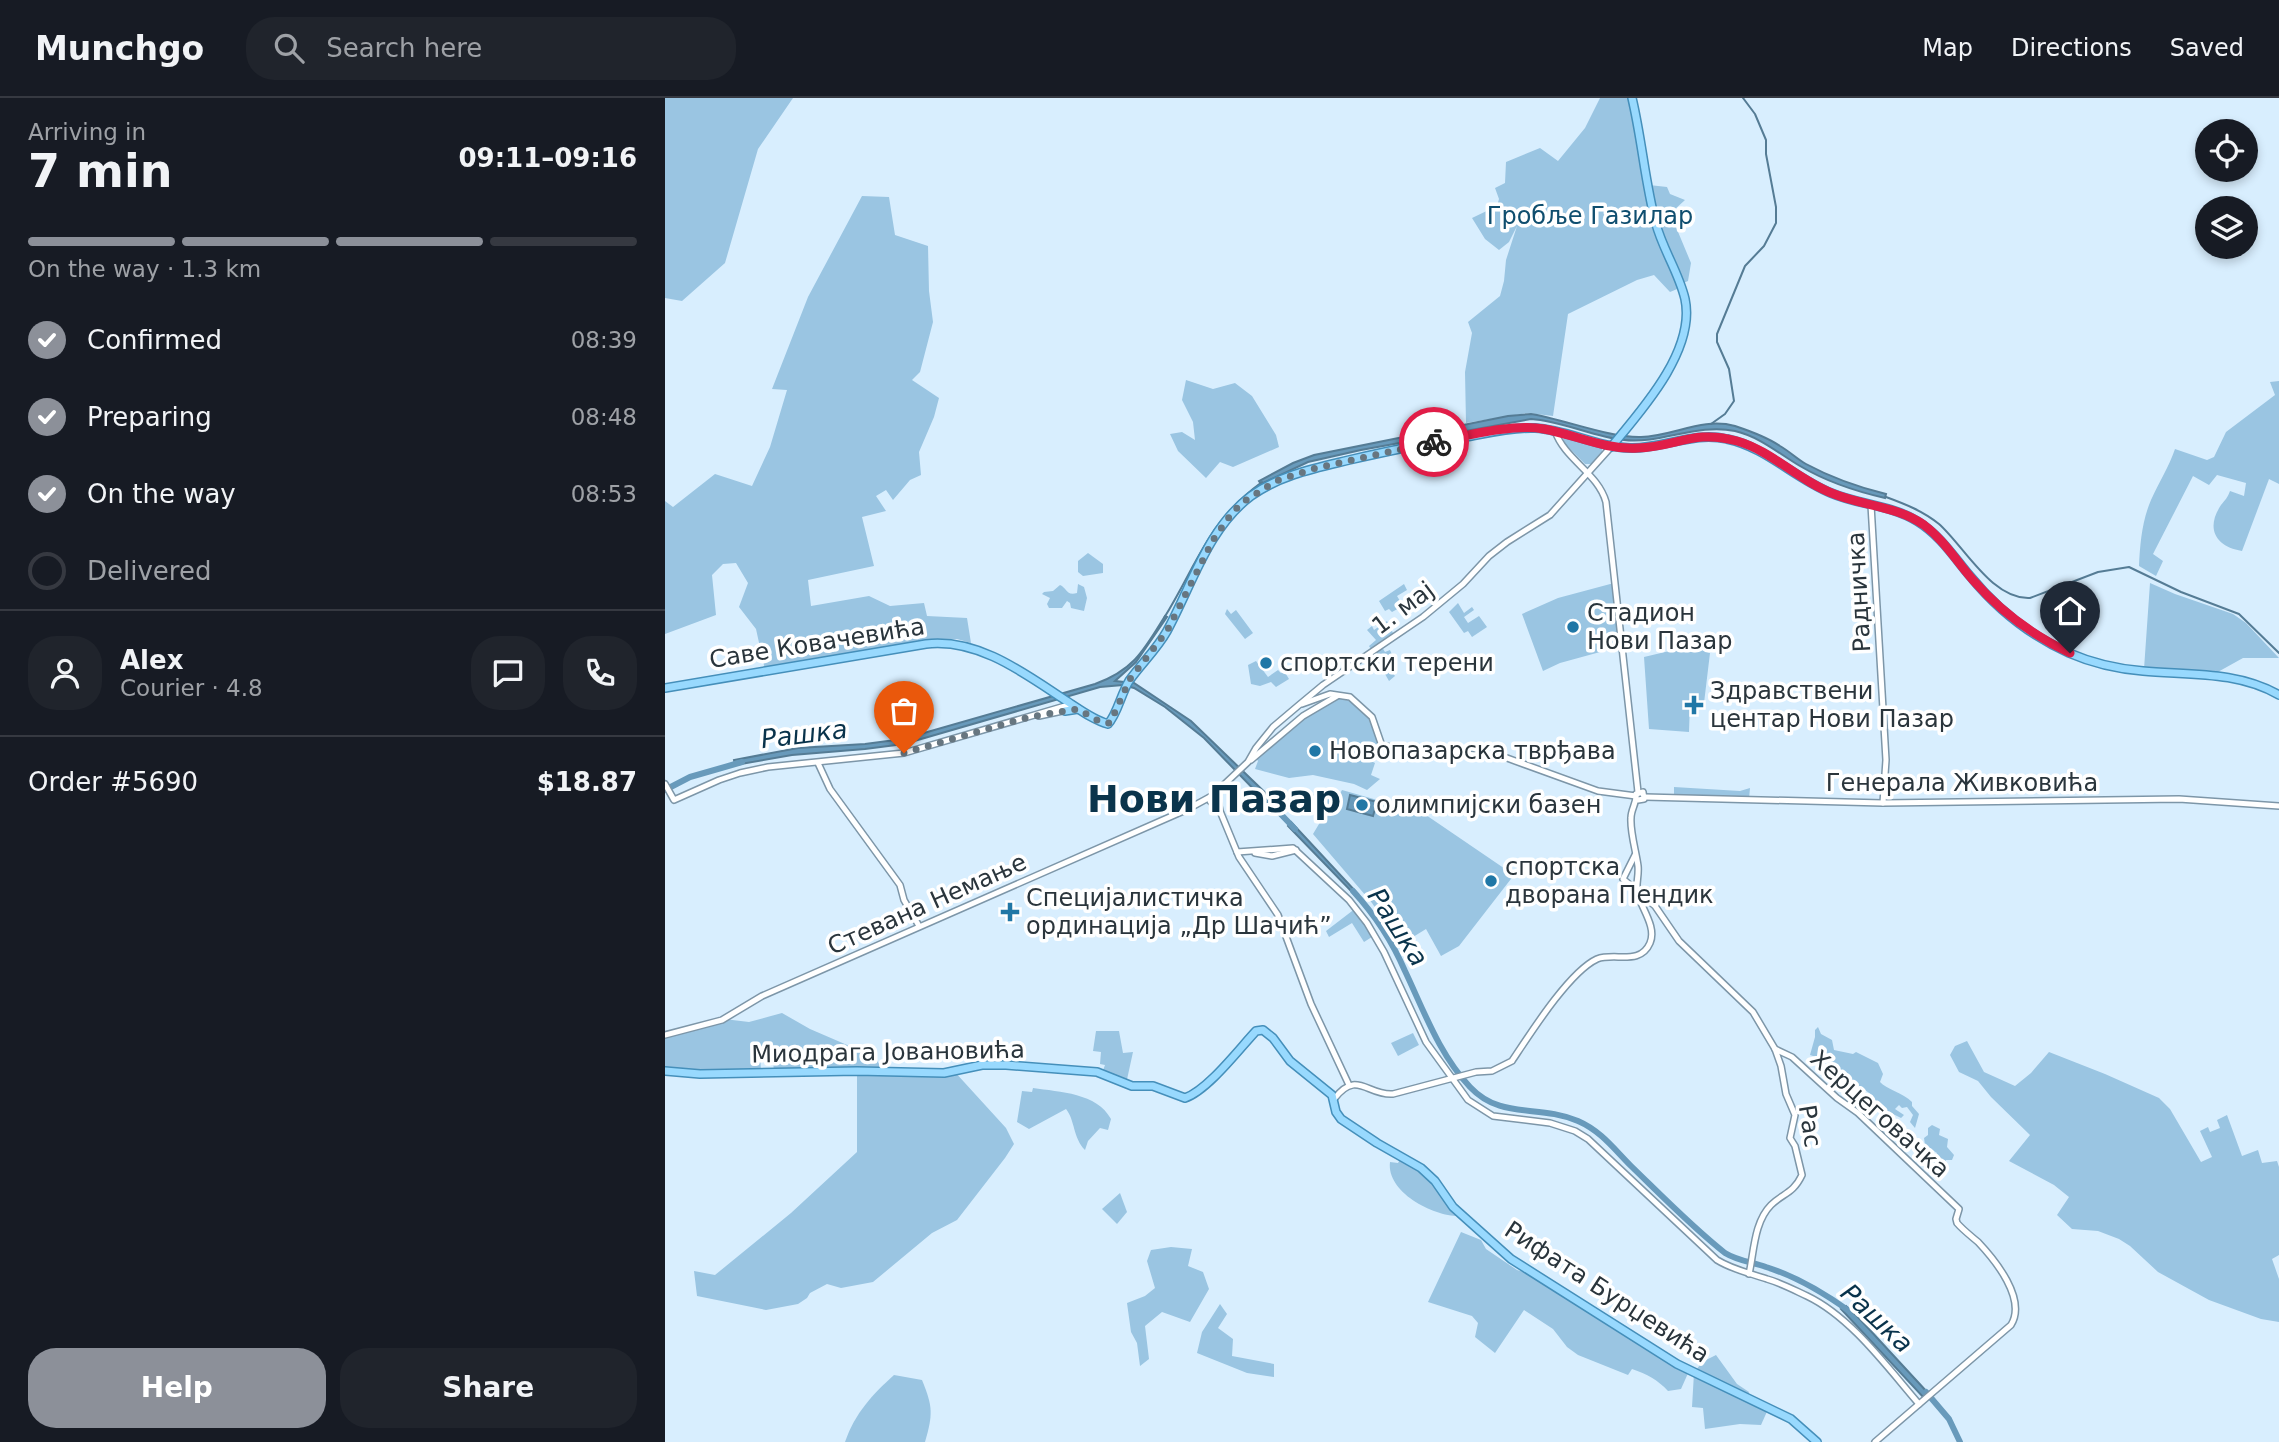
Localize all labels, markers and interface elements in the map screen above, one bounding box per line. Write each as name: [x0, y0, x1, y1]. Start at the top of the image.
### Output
search box: [246, 17, 736, 80]
text: Munchgo: [35, 29, 204, 68]
icon: search: [270, 29, 308, 67]
text: Search here: [326, 33, 482, 63]
text: Map: [1922, 34, 1973, 62]
text: Directions: [2011, 34, 2132, 62]
text: Saved: [2170, 34, 2244, 62]
text: Arriving in: [28, 119, 146, 145]
map controls: [2195, 119, 2258, 259]
button: locate: [2195, 119, 2258, 182]
text: 09:11–09:16: [458, 143, 637, 173]
text: 7 min: [28, 144, 172, 198]
button: layers: [2195, 196, 2258, 259]
park label: Гробље Газилар: [1487, 202, 1693, 230]
text: On the way · 1.3 km: [28, 256, 261, 282]
icon: check: [28, 321, 66, 359]
text: Confirmed: [87, 325, 222, 355]
text: 08:39: [571, 327, 637, 353]
icon: check: [28, 398, 66, 436]
text: Preparing: [87, 402, 212, 432]
text: 08:48: [571, 404, 637, 430]
courier: [1399, 407, 1469, 477]
icon: bike: [1415, 423, 1453, 461]
icon: check: [28, 475, 66, 513]
text: On the way: [87, 479, 236, 509]
text: 08:53: [571, 481, 637, 507]
street label: Радничка: [1842, 531, 1876, 653]
text: Delivered: [87, 556, 211, 586]
street label: 1. мај: [1367, 576, 1439, 640]
pin: [2040, 581, 2100, 653]
icon: home: [2051, 592, 2089, 630]
place label: Стадион Нови Пазар: [1587, 599, 1733, 655]
street label: Саве Ковачевића: [707, 612, 927, 674]
marker: Стадион Нови Пазар: [1565, 619, 1581, 635]
button: person: [28, 636, 102, 710]
button: chat: [471, 636, 545, 710]
button: phone: [563, 636, 637, 710]
text: Alex: [120, 645, 183, 675]
place label: спортски терени: [1280, 649, 1494, 677]
marker: спортски терени: [1258, 655, 1274, 671]
text: Courier · 4.8: [120, 675, 263, 701]
place label: Здравствени центар Нови Пазар: [1710, 677, 1954, 733]
pin: [874, 681, 934, 753]
icon: bag: [885, 692, 923, 730]
marker: Здравствени центар Нови Пазар: [1684, 695, 1704, 715]
water label: Рашка: [759, 714, 849, 754]
place label: Новопазарска тврђава: [1329, 737, 1616, 765]
marker: Новопазарска тврђава: [1307, 743, 1323, 759]
text: Order #5690: [28, 767, 198, 797]
text: $18.87: [537, 767, 637, 797]
street label: Генерала Живковића: [1826, 769, 2098, 797]
district label: Нови Пазар: [1087, 777, 1341, 821]
place label: олимпијски базен: [1376, 791, 1601, 819]
marker: олимпијски базен: [1354, 797, 1370, 813]
street label: Стевана Немање: [823, 848, 1031, 960]
place label: спортска дворана Пендик: [1505, 853, 1714, 909]
marker: спортска дворана Пендик: [1483, 873, 1499, 889]
water label: Рашка: [1362, 882, 1434, 972]
place label: Специјалистичка ординација „Др Шачић”: [1026, 884, 1332, 940]
marker: Специјалистичка ординација „Др Шачић”: [1000, 902, 1020, 922]
street label: Миодрага Јовановића: [751, 1036, 1025, 1068]
street label: Херцеговачка: [1805, 1044, 1955, 1184]
street label: Рас: [1793, 1103, 1827, 1149]
street label: Рифата Бурџевића: [1500, 1215, 1714, 1369]
water label: Рашка: [1835, 1277, 1919, 1359]
button: Help: [28, 1348, 326, 1428]
button: Share: [340, 1348, 637, 1428]

